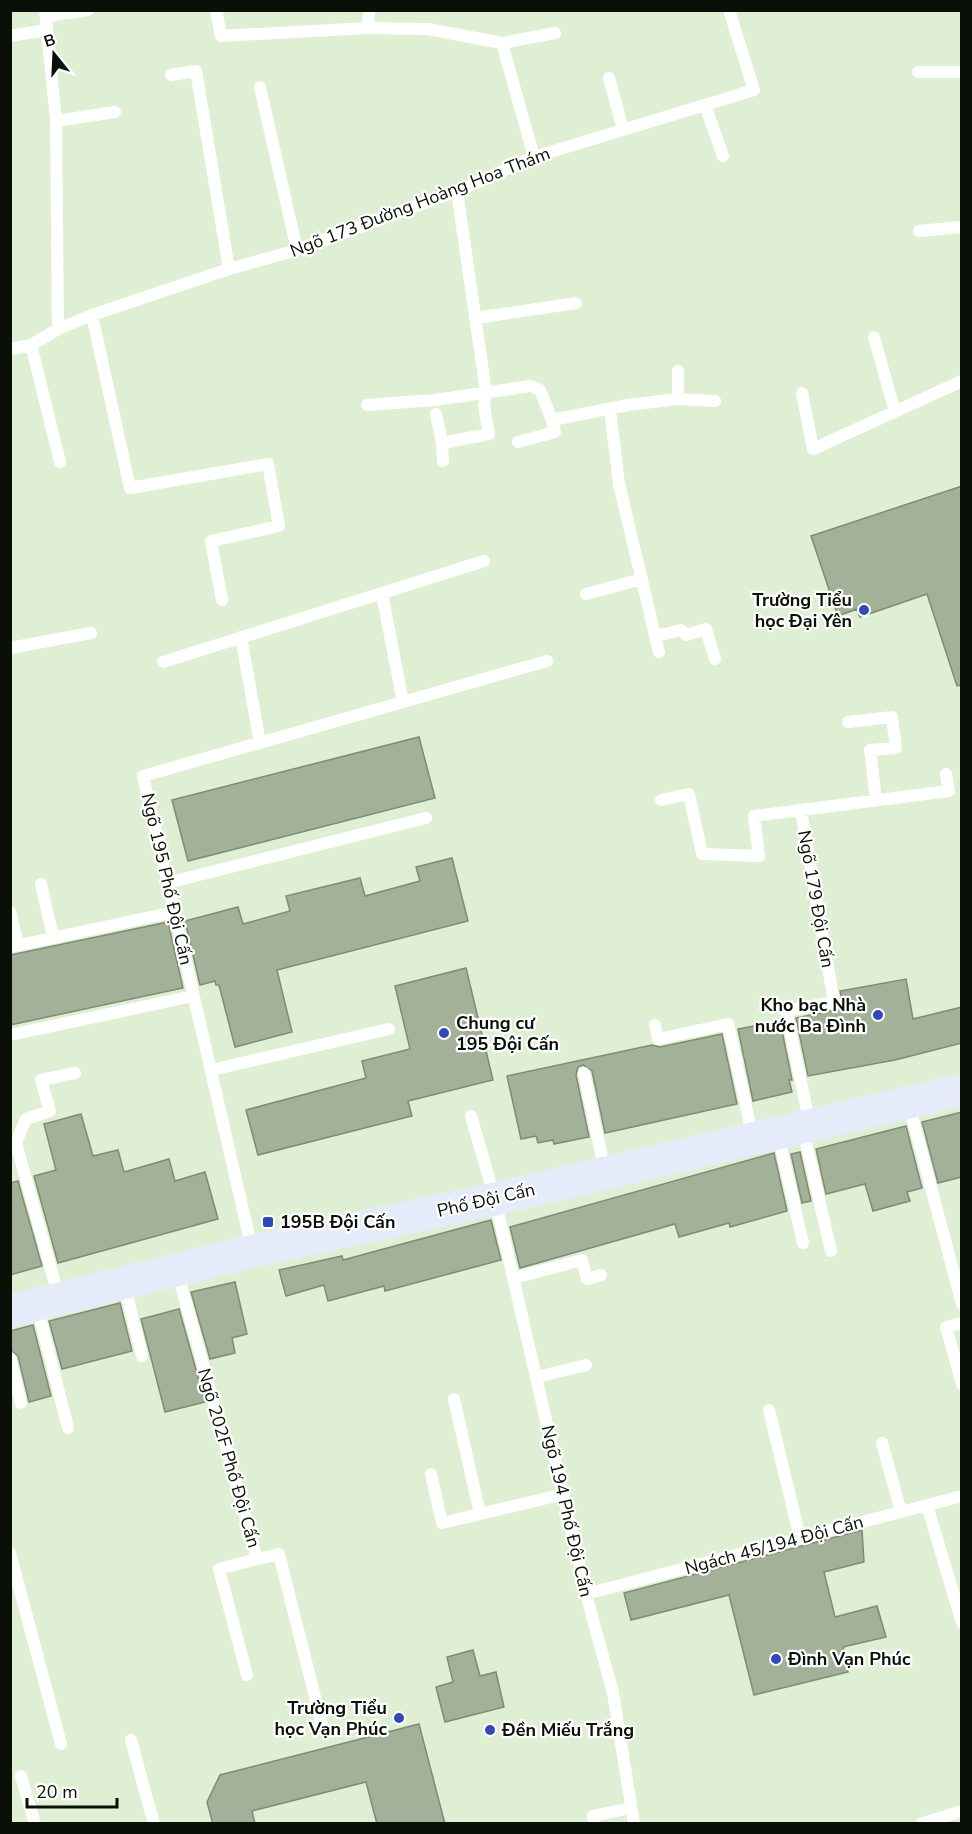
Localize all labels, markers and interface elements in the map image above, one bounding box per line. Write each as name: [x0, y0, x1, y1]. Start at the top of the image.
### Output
north arrow: [24, 24, 84, 84]
text: B: [41, 29, 58, 53]
street label: Ngõ 173 Đường Hoàng Hoa Thám: [286, 141, 554, 263]
place label: Trường Tiểu học Đại Yên: [752, 588, 852, 633]
marker: Trường Tiểu học Đại Yên: [857, 603, 871, 617]
street label: Ngõ 195 Phố Đội Cấn: [136, 791, 198, 967]
street label: Ngõ 179 Đội Cấn: [792, 828, 840, 970]
place label: Kho bạc Nhà nước Ba Đình: [755, 993, 866, 1038]
marker: Kho bạc Nhà nước Ba Đình: [871, 1008, 885, 1022]
place label: Chung cư 195 Đội Cấn: [456, 1011, 559, 1056]
marker: Chung cư 195 Đội Cấn: [437, 1026, 451, 1040]
street label: Phố Đội Cấn: [435, 1177, 537, 1223]
place label: 195B Đội Cấn: [280, 1210, 395, 1234]
marker: 195B Đội Cấn: [261, 1215, 275, 1229]
street label: Ngõ 202F Phố Đội Cấn: [192, 1366, 266, 1550]
street label: Ngõ 194 Phố Đội Cấn: [536, 1423, 598, 1599]
street label: Ngách 45/194 Đội Cấn: [682, 1510, 866, 1580]
place label: Đình Vạn Phúc: [787, 1647, 911, 1671]
marker: Đình Vạn Phúc: [769, 1652, 783, 1666]
place label: Trường Tiểu học Vạn Phúc: [275, 1696, 387, 1741]
marker: Trường Tiểu học Vạn Phúc: [392, 1711, 406, 1725]
place label: Đền Miếu Trắng: [501, 1718, 634, 1742]
marker: Đền Miếu Trắng: [483, 1723, 497, 1737]
scale bar: [27, 1771, 117, 1809]
text: 20 m: [36, 1780, 78, 1804]

